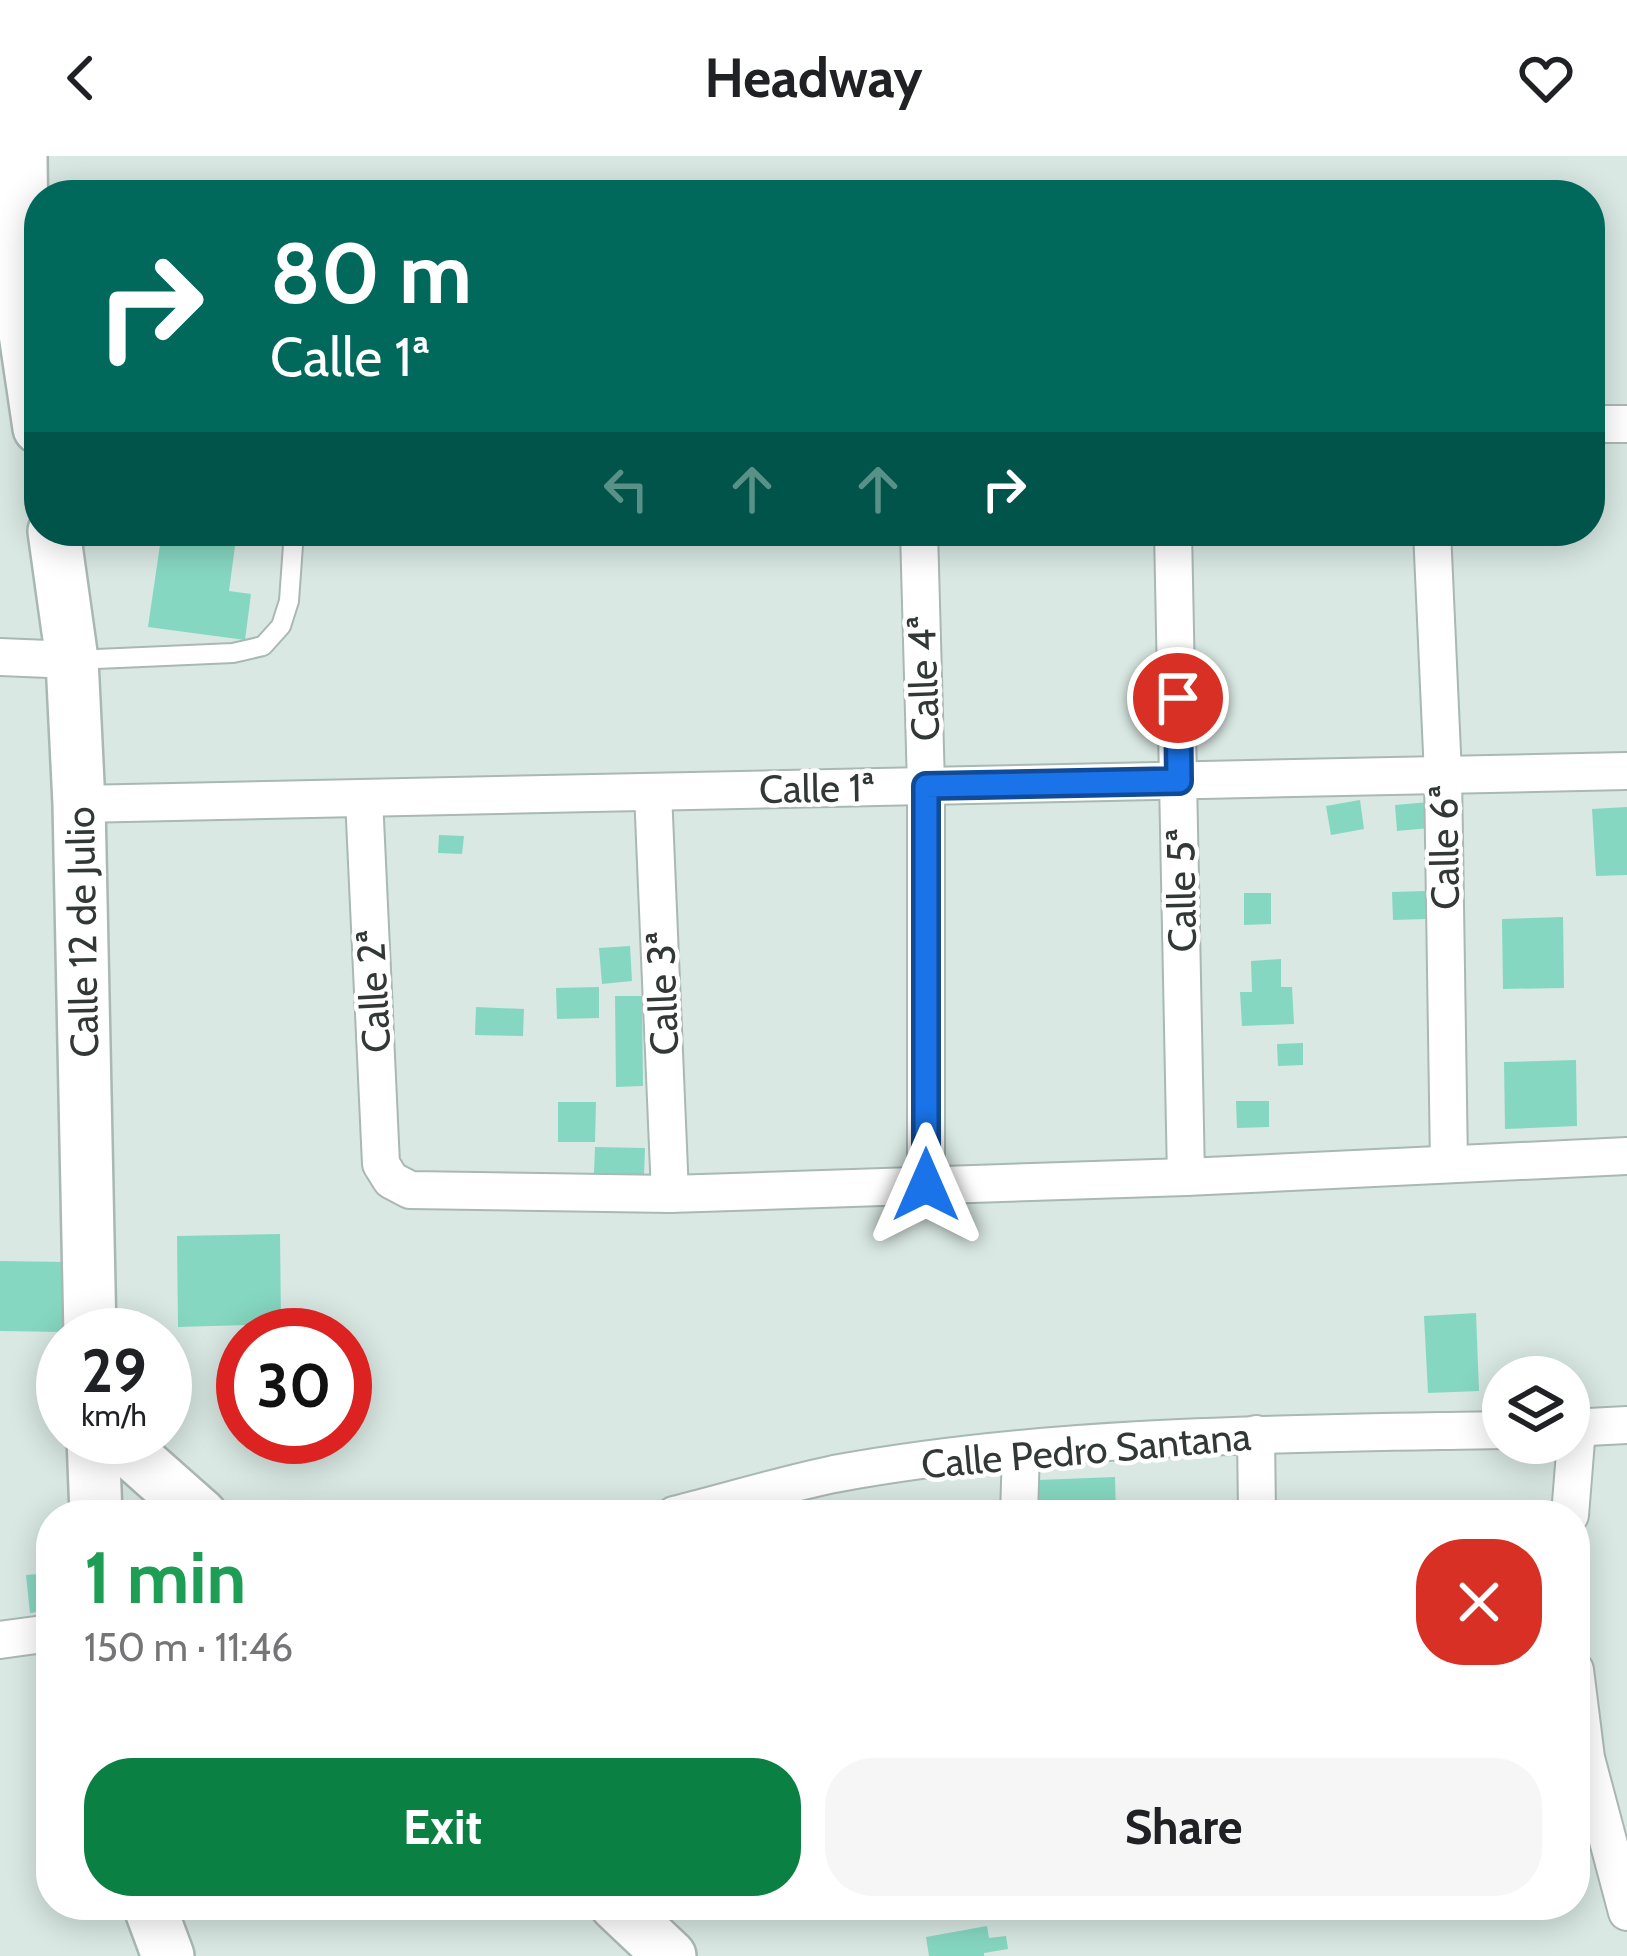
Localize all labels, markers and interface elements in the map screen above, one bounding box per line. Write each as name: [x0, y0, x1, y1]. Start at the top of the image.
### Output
icon: back: [48, 45, 114, 111]
text: Headway: [705, 45, 922, 111]
icon: heart: [1513, 45, 1579, 111]
text: 80 m: [270, 222, 472, 324]
icon: right: [72, 228, 228, 384]
text: Calle 1ª: [270, 324, 431, 390]
icon: left: [593, 456, 659, 522]
icon: ahead: [719, 456, 785, 522]
icon: ahead: [845, 456, 911, 522]
icon: right: [971, 456, 1037, 522]
street label: Calle 4ª: [897, 614, 949, 742]
pin: [1127, 647, 1229, 749]
icon: arrive: [1145, 665, 1211, 731]
street label: Calle 1ª: [759, 763, 875, 813]
street label: Calle 6ª: [1419, 784, 1469, 910]
street label: Calle 12 de Julio: [56, 806, 108, 1058]
street label: Calle 5ª: [1156, 827, 1206, 953]
street label: Calle 2ª: [346, 928, 400, 1054]
street label: Calle 3ª: [636, 930, 688, 1056]
position arrow: [863, 1122, 989, 1248]
speed limit sign: 30: [216, 1308, 372, 1464]
text: 29: [81, 1334, 147, 1407]
map controls: [1482, 1356, 1590, 1464]
button: layers: [1482, 1356, 1590, 1464]
text: km/h: [81, 1397, 147, 1434]
street label: Calle Pedro Santana: [919, 1412, 1253, 1488]
text: 1 min: [84, 1534, 246, 1621]
button: close: [1416, 1539, 1542, 1665]
text: 150 m · 11:46: [84, 1623, 293, 1671]
button: Exit: [84, 1758, 801, 1896]
button: Share: [825, 1758, 1542, 1896]

